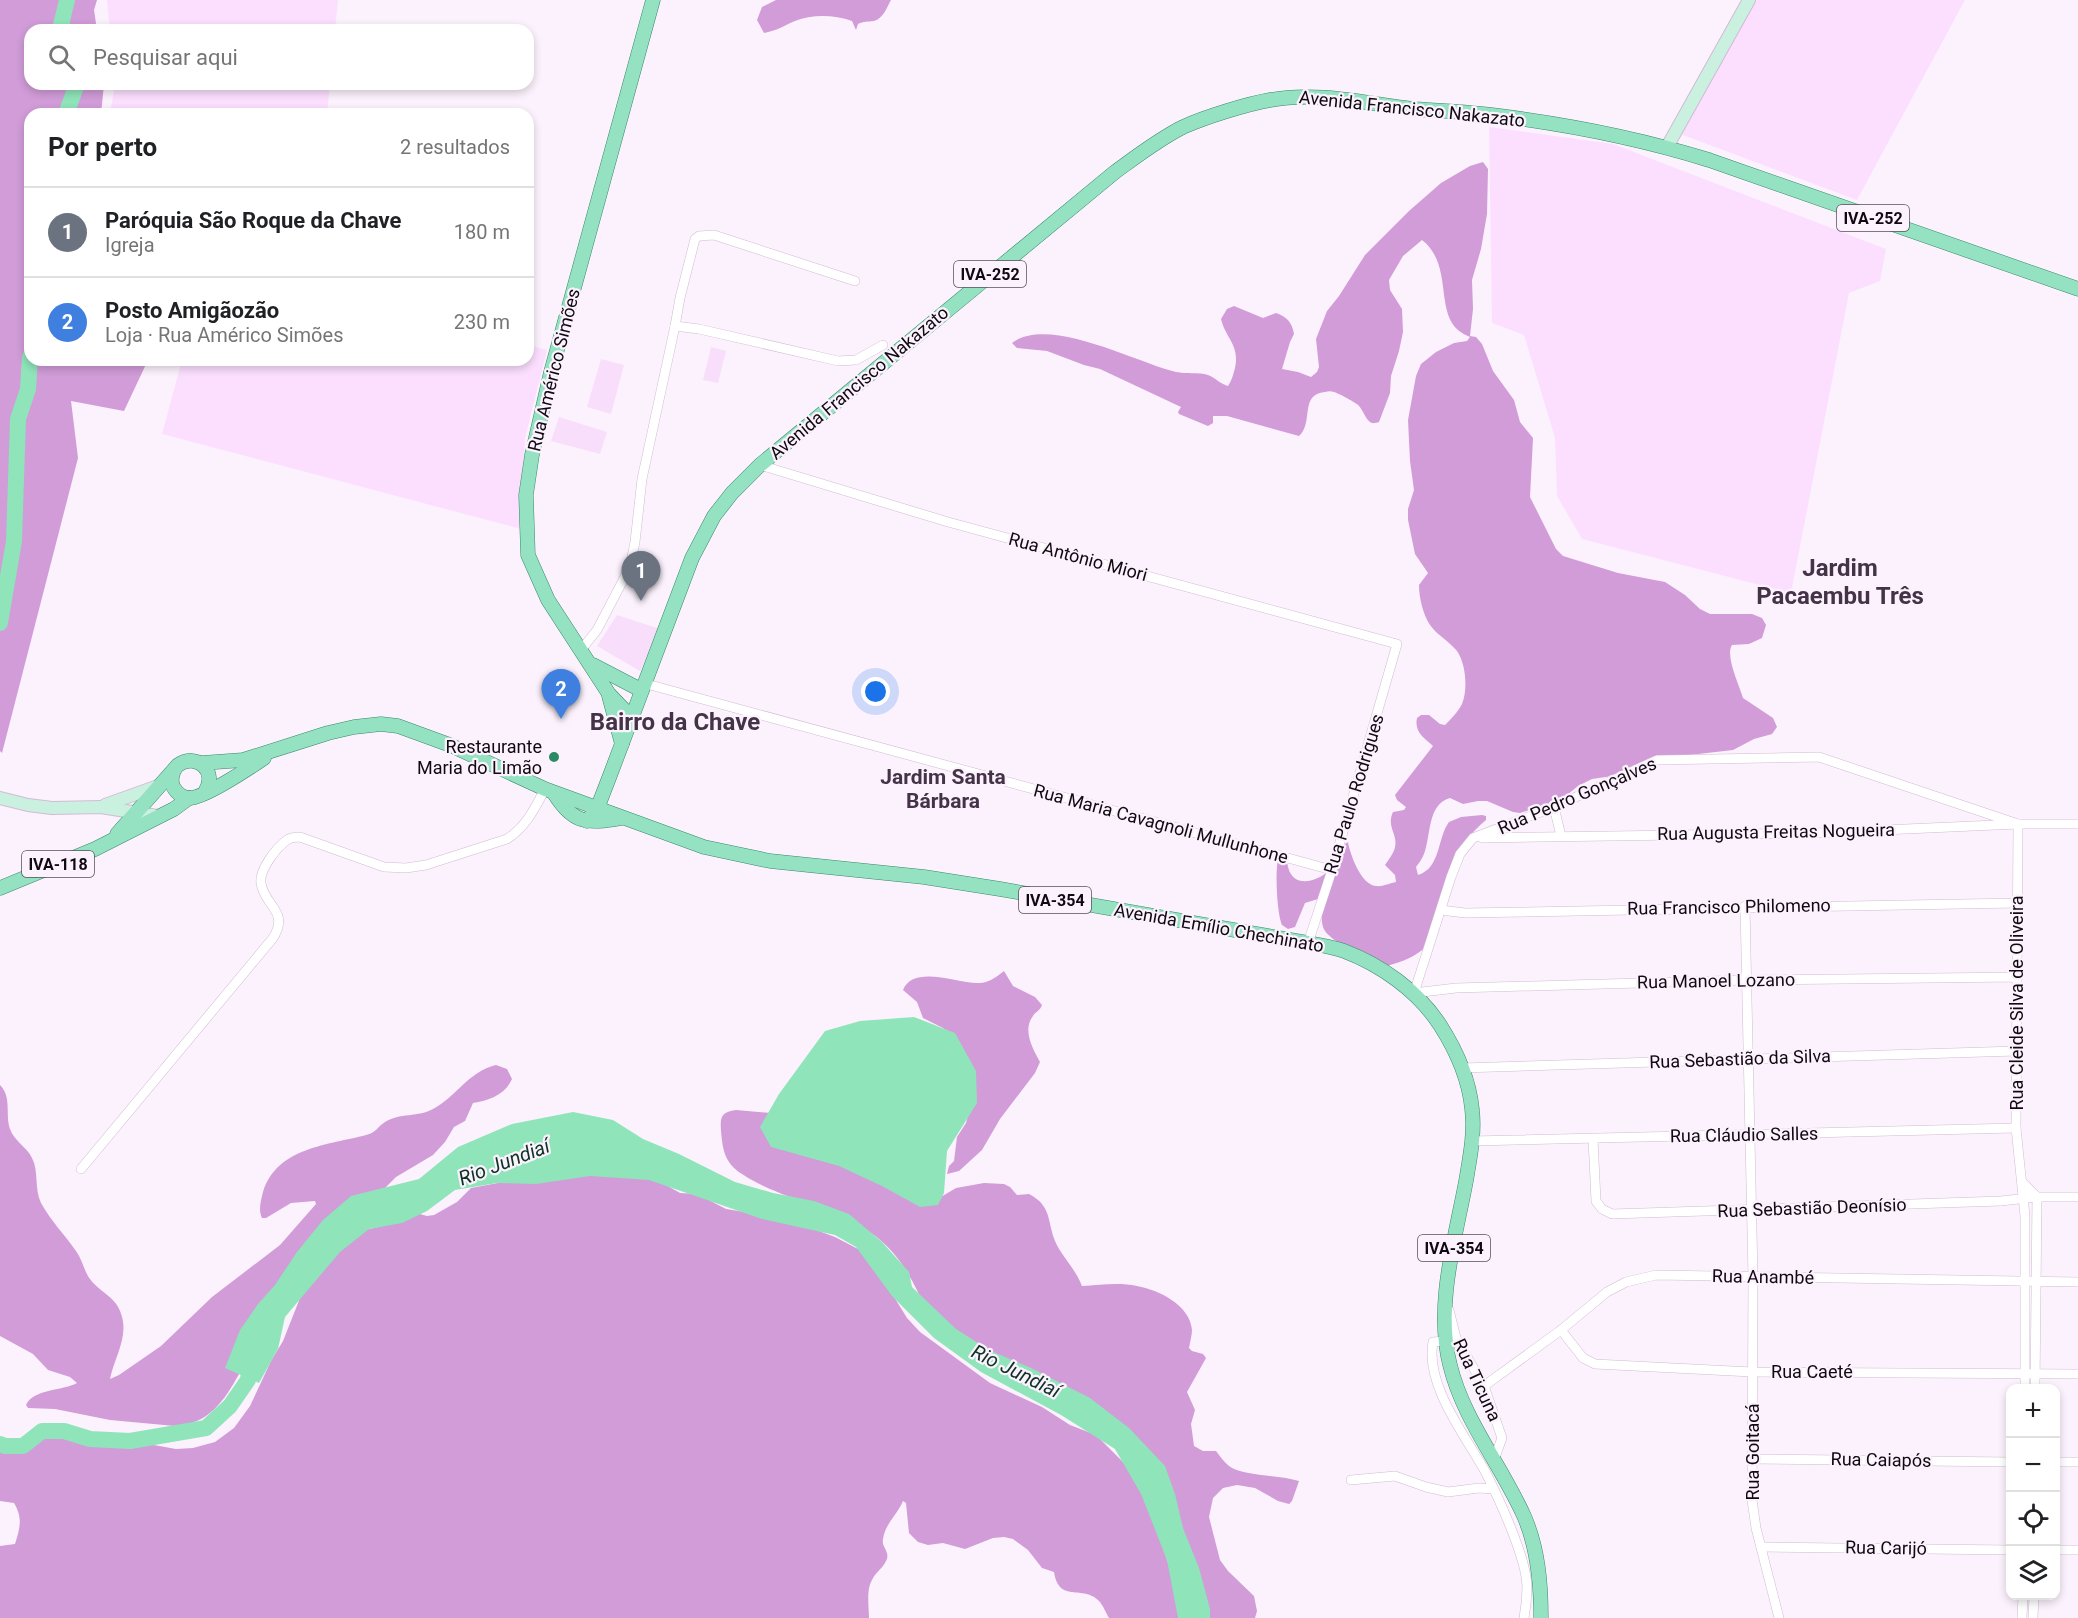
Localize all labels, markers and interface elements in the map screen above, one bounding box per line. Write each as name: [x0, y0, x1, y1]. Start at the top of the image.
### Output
search box: [24, 24, 534, 90]
icon: search: [45, 41, 78, 74]
text: Pesquisar aqui: [93, 45, 238, 70]
street label: Avenida Francisco Nakazato: [1298, 86, 1526, 131]
text: Por perto: [48, 132, 157, 162]
text: 2 resultados: [400, 135, 510, 159]
road number: IVA-252: [1837, 205, 1909, 231]
text: Paróquia São Roque da Chave: [105, 208, 401, 233]
text: 1: [62, 220, 73, 244]
text: 180 m: [454, 220, 510, 244]
text: Igreja: [105, 233, 155, 257]
road number: IVA-252: [954, 261, 1026, 287]
street label: Rua Américo Simões: [523, 286, 584, 453]
text: Posto Amigãozão: [105, 298, 279, 323]
street label: Avenida Francisco Nakazato: [765, 302, 952, 464]
text: 2: [62, 310, 73, 334]
text: 230 m: [454, 310, 510, 334]
text: Loja · Rua Américo Simões: [105, 323, 343, 347]
street label: Rua Antônio Miori: [1006, 528, 1150, 585]
pin: 1: [622, 552, 660, 601]
district label: Jardim Pacaembu Três: [1756, 554, 1924, 610]
pin: 2: [542, 670, 580, 719]
your location: [861, 677, 890, 706]
district label: Bairro da Chave: [590, 708, 760, 736]
street label: Rua Paulo Rodrigues: [1319, 711, 1388, 876]
place label: Restaurante Maria do Limão: [417, 736, 542, 778]
marker: Restaurante Maria do Limão: [547, 750, 561, 764]
street label: Rua Pedro Gonçalves: [1494, 753, 1659, 838]
district label: Jardim Santa Bárbara: [880, 765, 1006, 813]
street label: Rua Maria Cavagnoli Mullunhone: [1032, 779, 1291, 868]
street label: Rua Augusta Freitas Nogueira: [1657, 819, 1895, 844]
road number: IVA-118: [22, 851, 94, 877]
road number: IVA-354: [1019, 887, 1091, 913]
street label: Rua Francisco Philomeno: [1627, 894, 1831, 919]
street label: Rua Cleide Silva de Oliveira: [2006, 895, 2027, 1111]
street label: Avenida Emílio Chechinato: [1113, 899, 1326, 956]
street label: Rua Manoel Lozano: [1637, 969, 1795, 992]
street label: Rua Sebastião da Silva: [1649, 1045, 1831, 1072]
street label: Rua Cláudio Salles: [1670, 1123, 1818, 1146]
water label: Rio Jundiaí: [455, 1133, 555, 1190]
street label: Rua Sebastião Deonísio: [1717, 1194, 1907, 1221]
road number: IVA-354: [1418, 1235, 1490, 1261]
street label: Rua Anambé: [1712, 1265, 1814, 1288]
street label: Rua Ticuna: [1449, 1335, 1506, 1425]
water label: Rio Jundiaí: [968, 1339, 1066, 1404]
street label: Rua Caeté: [1771, 1361, 1853, 1382]
map controls: [2006, 1384, 2060, 1600]
button: +: [2006, 1384, 2060, 1438]
street label: Rua Goitacá: [1742, 1403, 1763, 1501]
button: −: [2006, 1438, 2060, 1492]
street label: Rua Caiapós: [1831, 1448, 1931, 1471]
button: locate: [2006, 1492, 2060, 1546]
street label: Rua Carijó: [1845, 1536, 1927, 1559]
button: layers: [2006, 1546, 2060, 1600]

